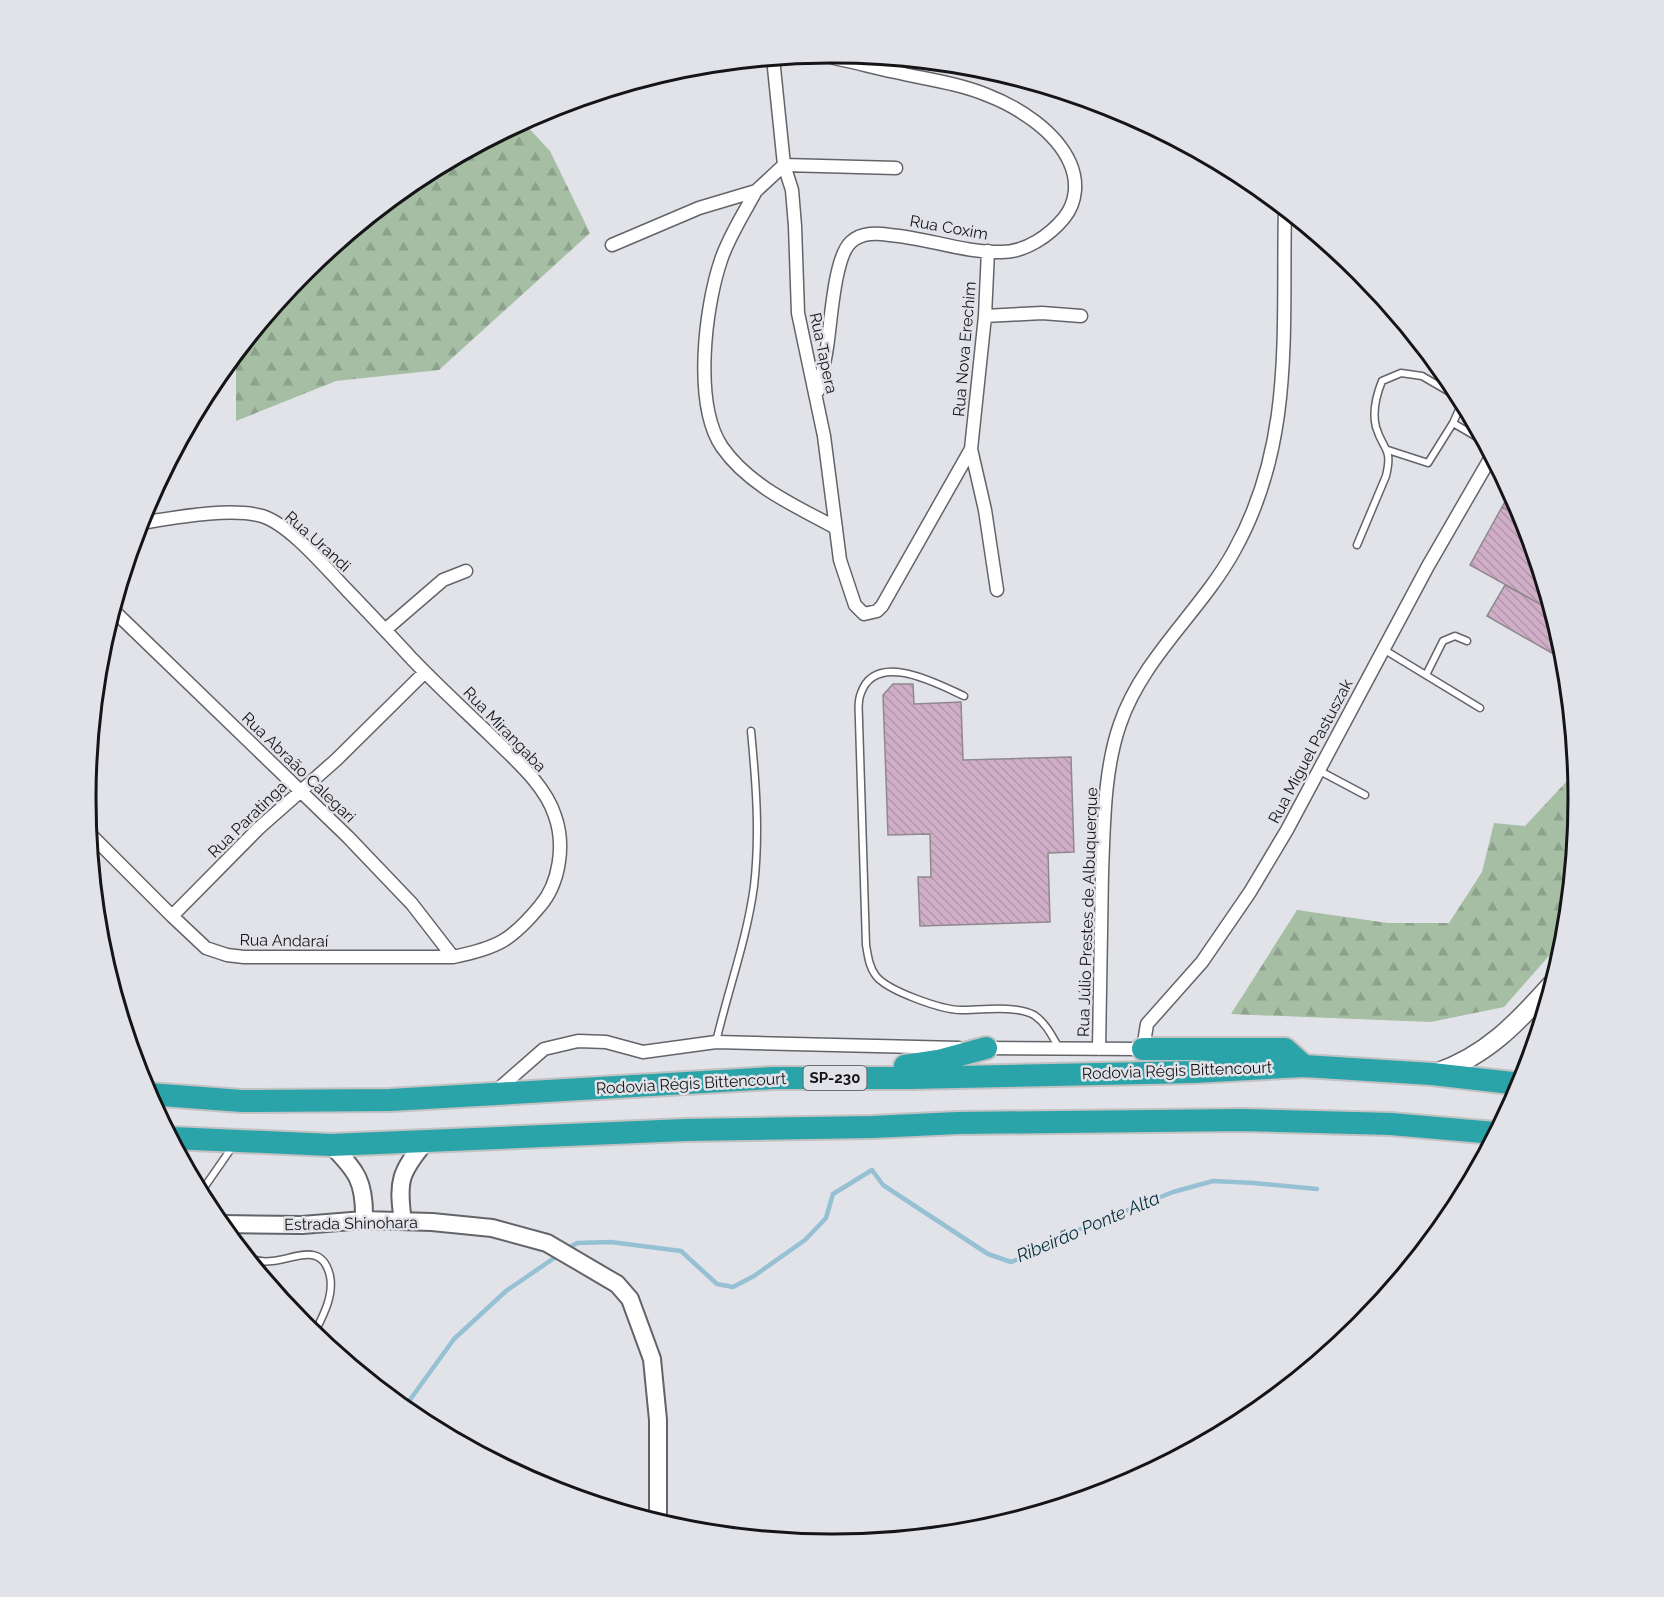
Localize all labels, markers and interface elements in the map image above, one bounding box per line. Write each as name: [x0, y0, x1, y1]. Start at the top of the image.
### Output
street label: Rua Coxim: [908, 211, 989, 244]
street label: Rua Nova Erechim: [949, 281, 980, 418]
street label: Rua Tapera: [806, 311, 841, 395]
street label: Rua Urandi: [281, 507, 354, 576]
street label: Rua Miguel Pastuszak: [1264, 675, 1357, 827]
street label: Rua Mirangaba: [459, 683, 550, 776]
street label: Rua Abraão Calegari: [238, 708, 359, 827]
street label: Rua Paratinga: [204, 777, 291, 862]
street label: Rua Júlio Prestes de Albuquerque: [1074, 787, 1101, 1037]
street label: Rua Andaraí: [239, 930, 329, 951]
street label: Rodovia Régis Bittencourt: [1081, 1058, 1273, 1083]
road number: SP-230: [804, 1066, 866, 1090]
street label: Rodovia Régis Bittencourt: [595, 1069, 787, 1098]
water label: Ribeirão Ponte Alta: [1013, 1187, 1163, 1266]
street label: Estrada Shinohara: [284, 1213, 418, 1234]

